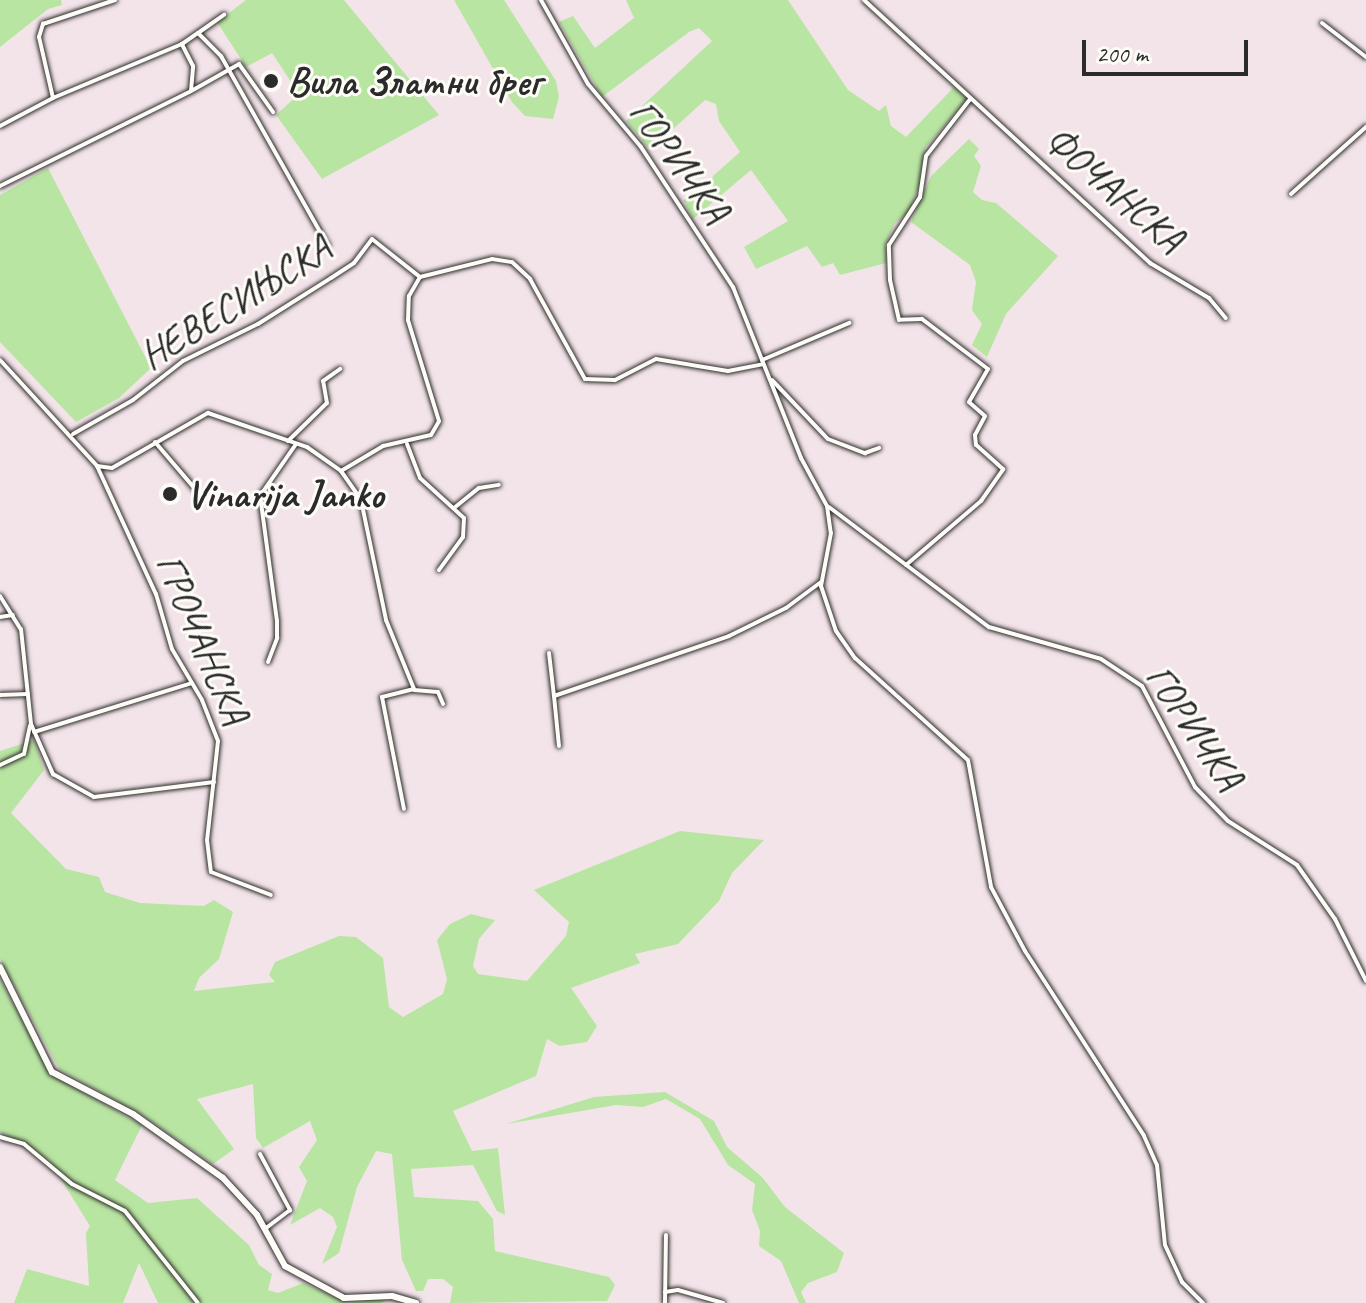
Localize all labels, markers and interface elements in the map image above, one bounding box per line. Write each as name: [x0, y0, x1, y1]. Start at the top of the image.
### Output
scale bar: [1086, 24, 1252, 74]
text: 200 m: [1096, 39, 1148, 69]
place label: Вила Златни брег: [287, 57, 552, 105]
marker: Вила Златни брег: [262, 72, 280, 90]
street label: ГОРИЧКА: [619, 90, 741, 232]
street label: ФОЧАНСКА: [1035, 115, 1195, 263]
street label: НЕВЕСИЊСКА: [130, 224, 340, 380]
place label: Vinarija Janko: [186, 470, 384, 518]
marker: Vinarija Janko: [161, 485, 179, 503]
street label: ГРОЧАНСКА: [146, 547, 260, 731]
street label: ГОРИЧКА: [1136, 655, 1254, 799]

